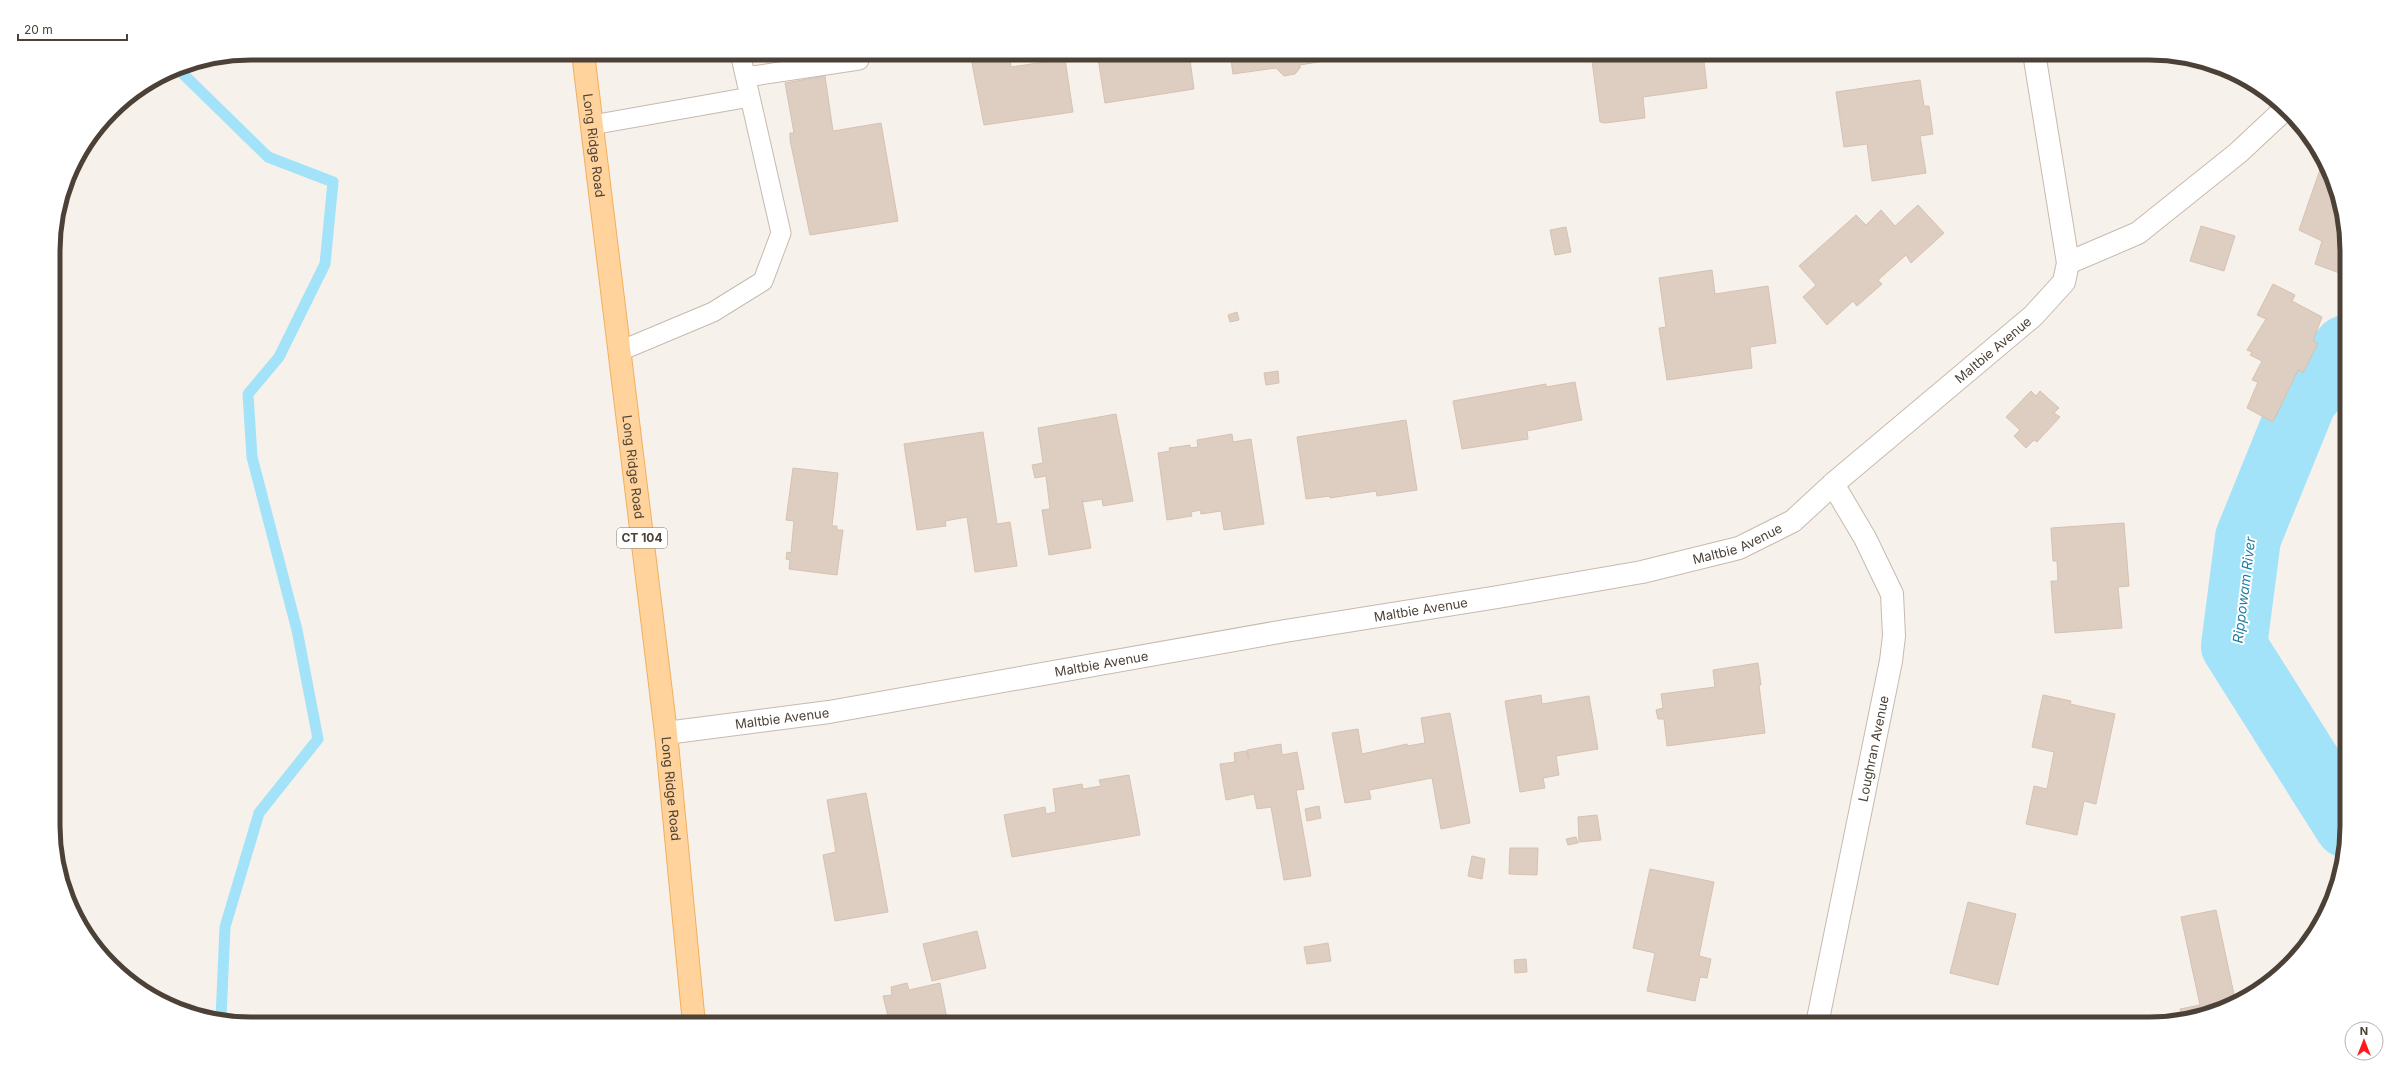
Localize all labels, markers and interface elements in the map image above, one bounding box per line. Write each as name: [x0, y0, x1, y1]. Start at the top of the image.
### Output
scale bar: [18, 16, 127, 42]
text: 20 m: [24, 22, 53, 37]
street label: Long Ridge Road: [580, 92, 609, 198]
street label: Maltbie Avenue: [1952, 313, 2034, 386]
street label: Long Ridge Road: [619, 414, 648, 520]
street label: Maltbie Avenue: [1691, 520, 1785, 567]
road number: CT 104: [617, 528, 667, 548]
water label: Rippowam River: [2229, 535, 2259, 644]
street label: Maltbie Avenue: [1373, 594, 1469, 625]
street label: Maltbie Avenue: [1053, 647, 1149, 680]
street label: Loughran Avenue: [1855, 694, 1892, 803]
street label: Maltbie Avenue: [734, 704, 830, 732]
street label: Long Ridge Road: [658, 736, 684, 842]
north arrow: [2344, 1021, 2384, 1061]
text: N: [2360, 1024, 2368, 1038]

